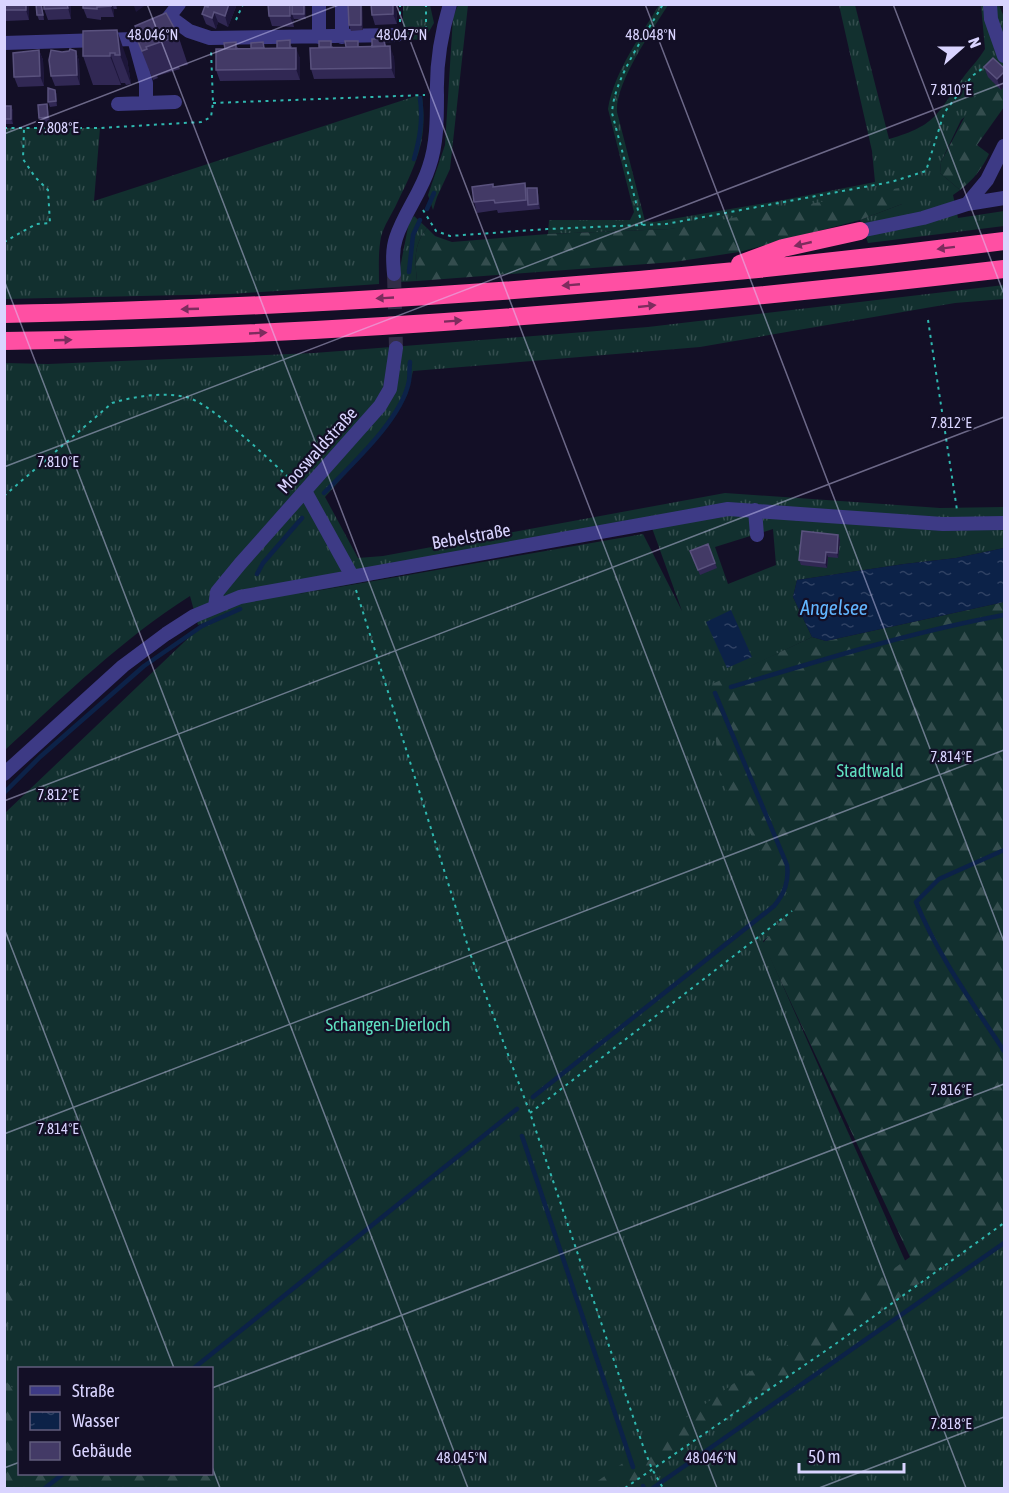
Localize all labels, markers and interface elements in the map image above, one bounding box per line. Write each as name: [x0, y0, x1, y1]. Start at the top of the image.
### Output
north arrow: [931, 18, 991, 78]
text: 48.046°N: [128, 26, 178, 43]
text: 48.047°N: [377, 26, 427, 43]
text: 48.048°N: [626, 26, 676, 43]
text: N: [965, 35, 985, 50]
text: 7.810°E: [930, 81, 972, 98]
text: 7.808°E: [37, 119, 79, 136]
one-way arrow: [793, 240, 812, 249]
one-way arrow: [937, 244, 956, 253]
one-way arrow: [561, 281, 580, 290]
one-way arrow: [375, 294, 394, 303]
one-way arrow: [637, 302, 656, 311]
one-way arrow: [181, 304, 200, 313]
one-way arrow: [443, 317, 462, 326]
one-way arrow: [248, 329, 267, 338]
one-way arrow: [53, 335, 72, 344]
street label: Mooswaldstraße: [273, 403, 361, 497]
text: 7.812°E: [930, 414, 972, 431]
text: 7.810°E: [37, 453, 79, 470]
street label: Bebelstraße: [430, 519, 512, 553]
water label: Angelsee: [799, 596, 868, 619]
text: 7.814°E: [930, 748, 972, 765]
park label: Stadtwald: [837, 760, 903, 781]
text: 7.812°E: [37, 786, 79, 803]
park label: Schangen-Dierloch: [326, 1014, 450, 1035]
text: 7.816°E: [930, 1081, 972, 1098]
text: 7.814°E: [37, 1120, 79, 1137]
legend: [18, 1367, 213, 1475]
text: Straße: [72, 1380, 115, 1401]
text: Wasser: [72, 1410, 120, 1431]
text: 7.818°E: [930, 1415, 972, 1432]
scale bar: [799, 1436, 904, 1474]
text: Gebäude: [72, 1440, 132, 1461]
text: 50 m: [808, 1446, 840, 1467]
text: 48.045°N: [437, 1449, 487, 1466]
text: 48.046°N: [686, 1449, 736, 1466]

